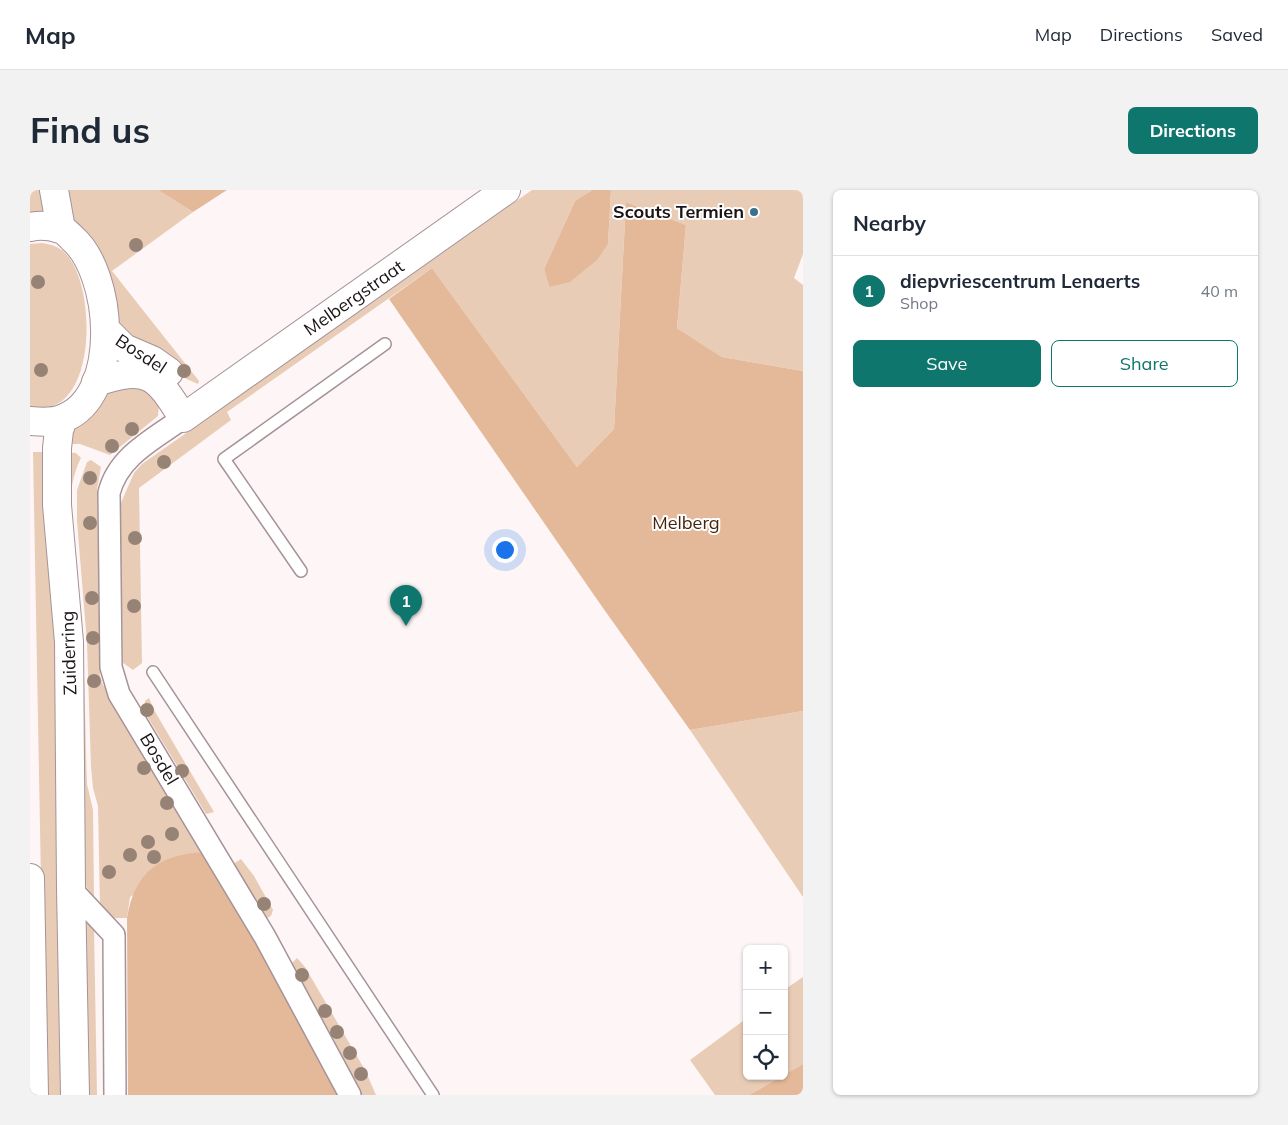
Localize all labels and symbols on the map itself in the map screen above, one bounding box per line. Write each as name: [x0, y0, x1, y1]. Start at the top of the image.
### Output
place label: Scouts Termien: [613, 200, 744, 223]
marker: Scouts Termien: [748, 206, 760, 218]
street label: Melbergstraat: [299, 255, 408, 341]
street label: Bosdel: [111, 329, 171, 379]
park label: Melberg: [652, 511, 720, 534]
your location: [492, 537, 518, 563]
pin: 1: [390, 585, 422, 626]
street label: Zuiderring: [56, 610, 81, 696]
street label: Bosdel: [135, 729, 184, 789]

